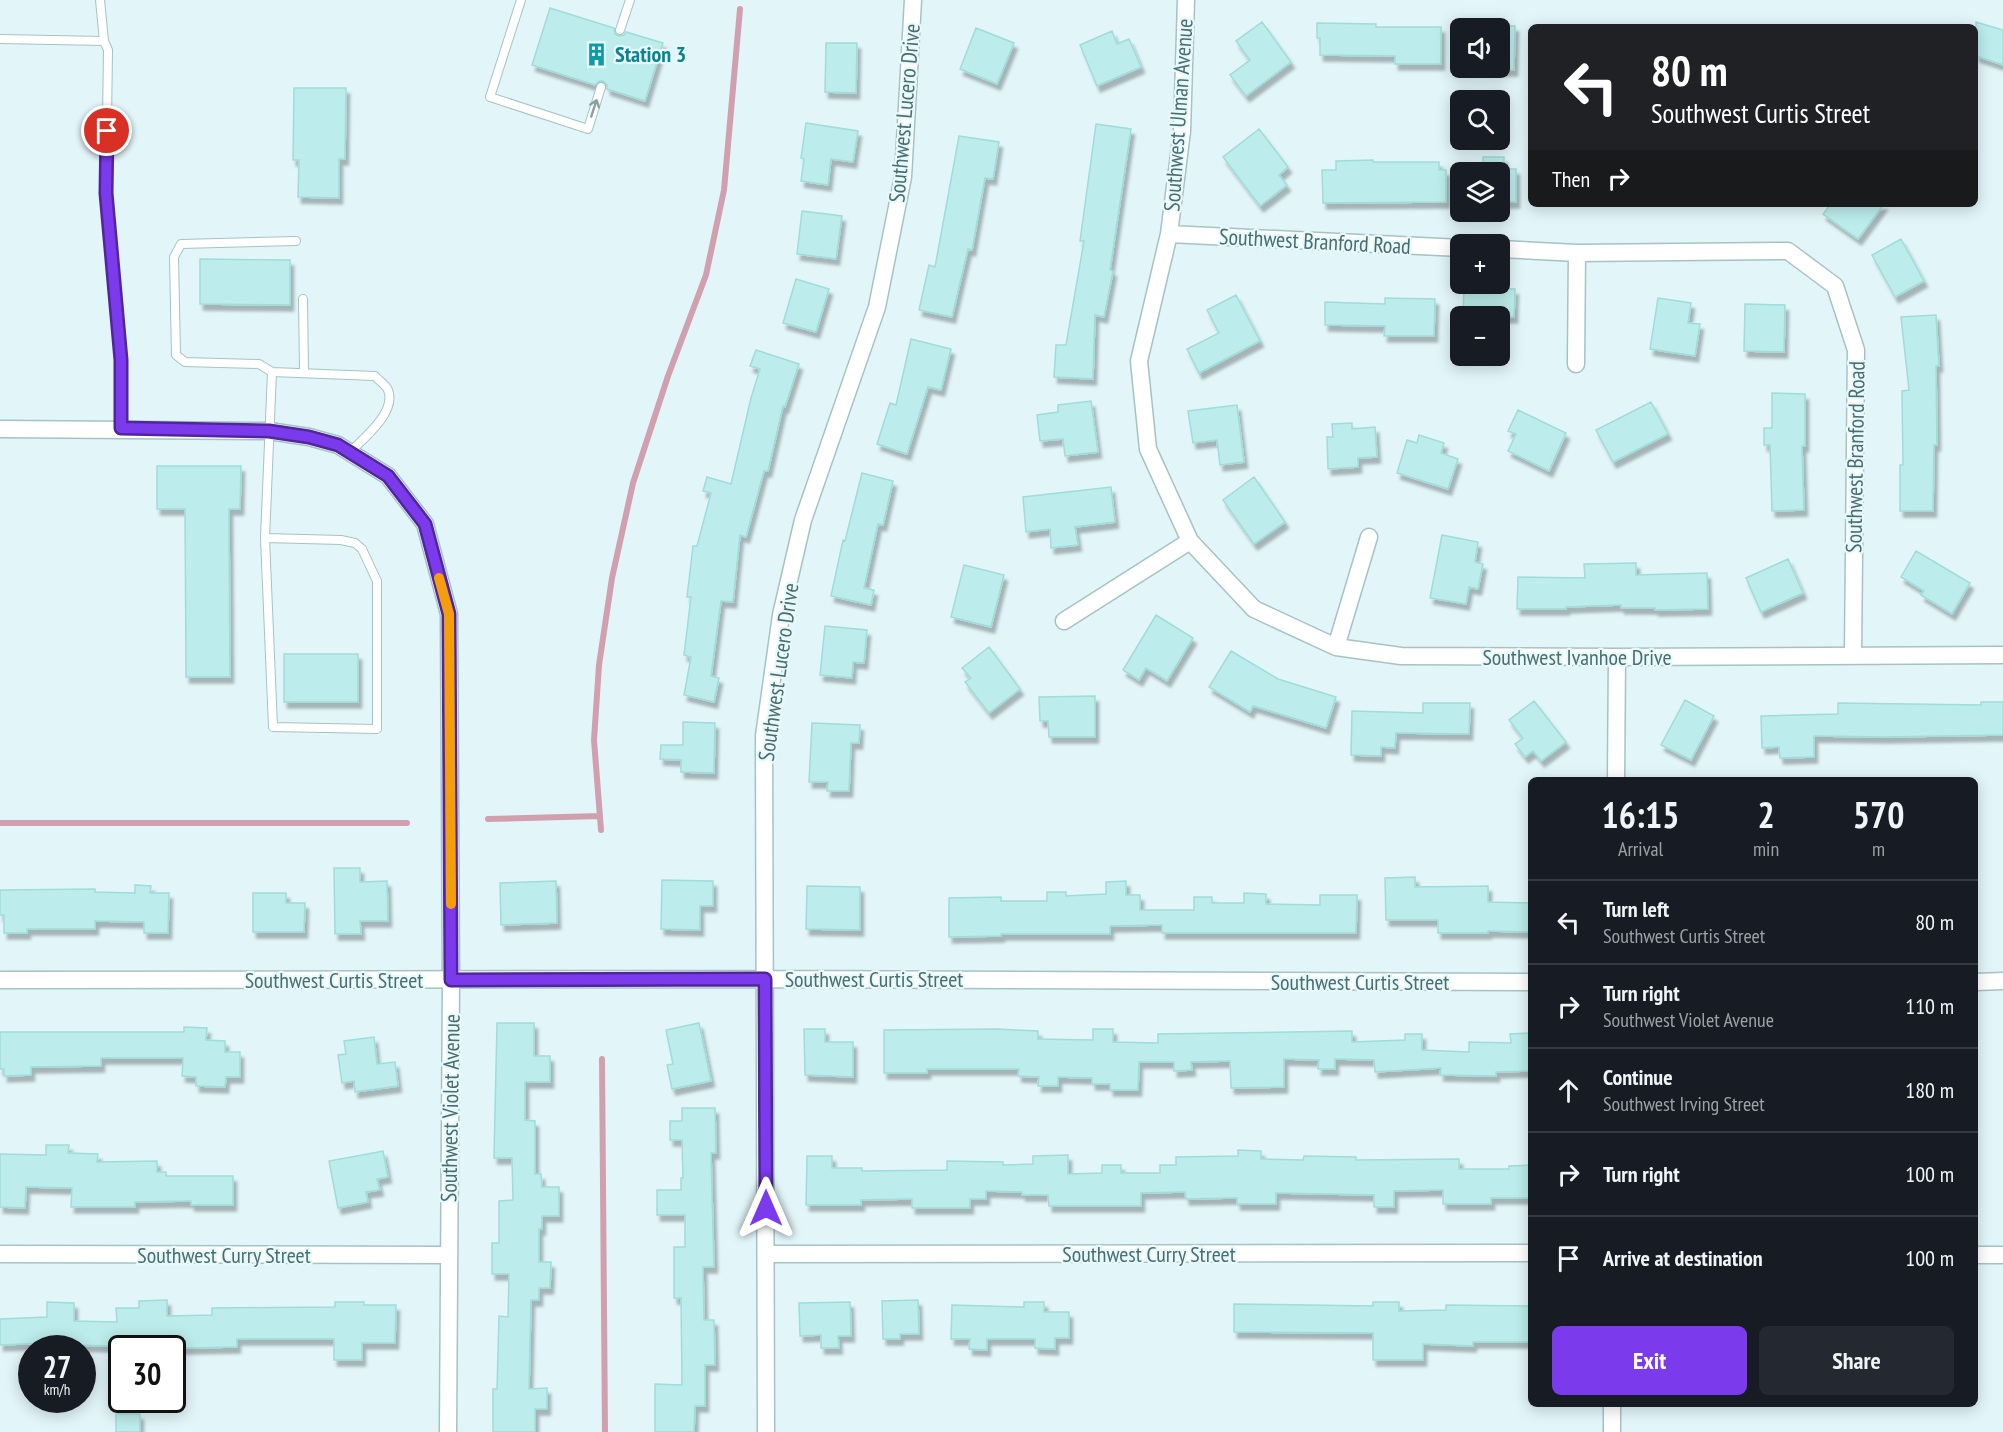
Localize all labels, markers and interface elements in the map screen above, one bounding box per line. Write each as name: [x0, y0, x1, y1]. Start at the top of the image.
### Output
street label: Southwest Ulman Avenue: [1157, 18, 1199, 212]
map controls: [1450, 18, 1510, 366]
button: sound: [1450, 18, 1510, 78]
street label: Southwest Lucero Drive: [882, 22, 926, 204]
place label: Station 3: [615, 40, 686, 68]
building icon: Station 3: [584, 41, 610, 67]
text: 80 m: [1651, 43, 1728, 98]
icon: left: [1552, 48, 1630, 126]
button: search: [1450, 90, 1510, 150]
text: Southwest Curtis Street: [1651, 96, 1870, 130]
one-way arrow: [590, 99, 601, 118]
pin: [81, 105, 132, 156]
icon: arrive: [90, 114, 123, 147]
button: layers: [1450, 162, 1510, 222]
icon: right: [1602, 162, 1635, 195]
text: Then: [1552, 165, 1590, 193]
street label: Southwest Branford Road: [1219, 222, 1411, 260]
button: +: [1450, 234, 1510, 294]
button: −: [1450, 306, 1510, 366]
street label: Southwest Branford Road: [1839, 361, 1871, 553]
street label: Southwest Lucero Drive: [752, 581, 804, 763]
street label: Southwest Ivanhoe Drive: [1482, 643, 1672, 671]
text: 16:15: [1602, 791, 1679, 838]
text: 2: [1757, 791, 1775, 838]
text: 570: [1853, 791, 1904, 838]
text: Arrival: [1618, 836, 1663, 862]
text: min: [1753, 836, 1779, 862]
text: m: [1872, 836, 1885, 862]
text: Turn left: [1603, 895, 1669, 923]
icon: left: [1552, 906, 1585, 939]
text: 80 m: [1915, 908, 1954, 936]
text: Southwest Curtis Street: [1603, 923, 1765, 949]
street label: Southwest Curtis Street: [785, 965, 963, 993]
street label: Southwest Curtis Street: [245, 966, 423, 994]
street label: Southwest Curtis Street: [1271, 968, 1449, 996]
text: Turn right: [1603, 979, 1680, 1007]
icon: right: [1552, 990, 1585, 1023]
text: 110 m: [1905, 992, 1954, 1020]
text: Southwest Violet Avenue: [1603, 1007, 1774, 1033]
street label: Southwest Violet Avenue: [434, 1014, 466, 1202]
text: Continue: [1603, 1063, 1673, 1091]
icon: ahead: [1552, 1074, 1585, 1107]
text: 180 m: [1905, 1076, 1954, 1104]
text: Southwest Irving Street: [1603, 1091, 1765, 1117]
icon: right: [1552, 1158, 1585, 1191]
text: Turn right: [1603, 1160, 1680, 1188]
text: 100 m: [1905, 1160, 1954, 1188]
position arrow: [734, 1176, 798, 1240]
street label: Southwest Curry Street: [1062, 1240, 1236, 1268]
street label: Southwest Curry Street: [137, 1241, 311, 1269]
icon: arrive: [1552, 1242, 1585, 1275]
text: Arrive at destination: [1603, 1244, 1763, 1272]
text: 100 m: [1905, 1244, 1954, 1272]
button: Exit: [1552, 1326, 1747, 1395]
button: Share: [1759, 1326, 1954, 1395]
speed limit sign: 30: [108, 1335, 186, 1413]
text: 27: [43, 1347, 71, 1386]
text: km/h: [44, 1380, 70, 1399]

